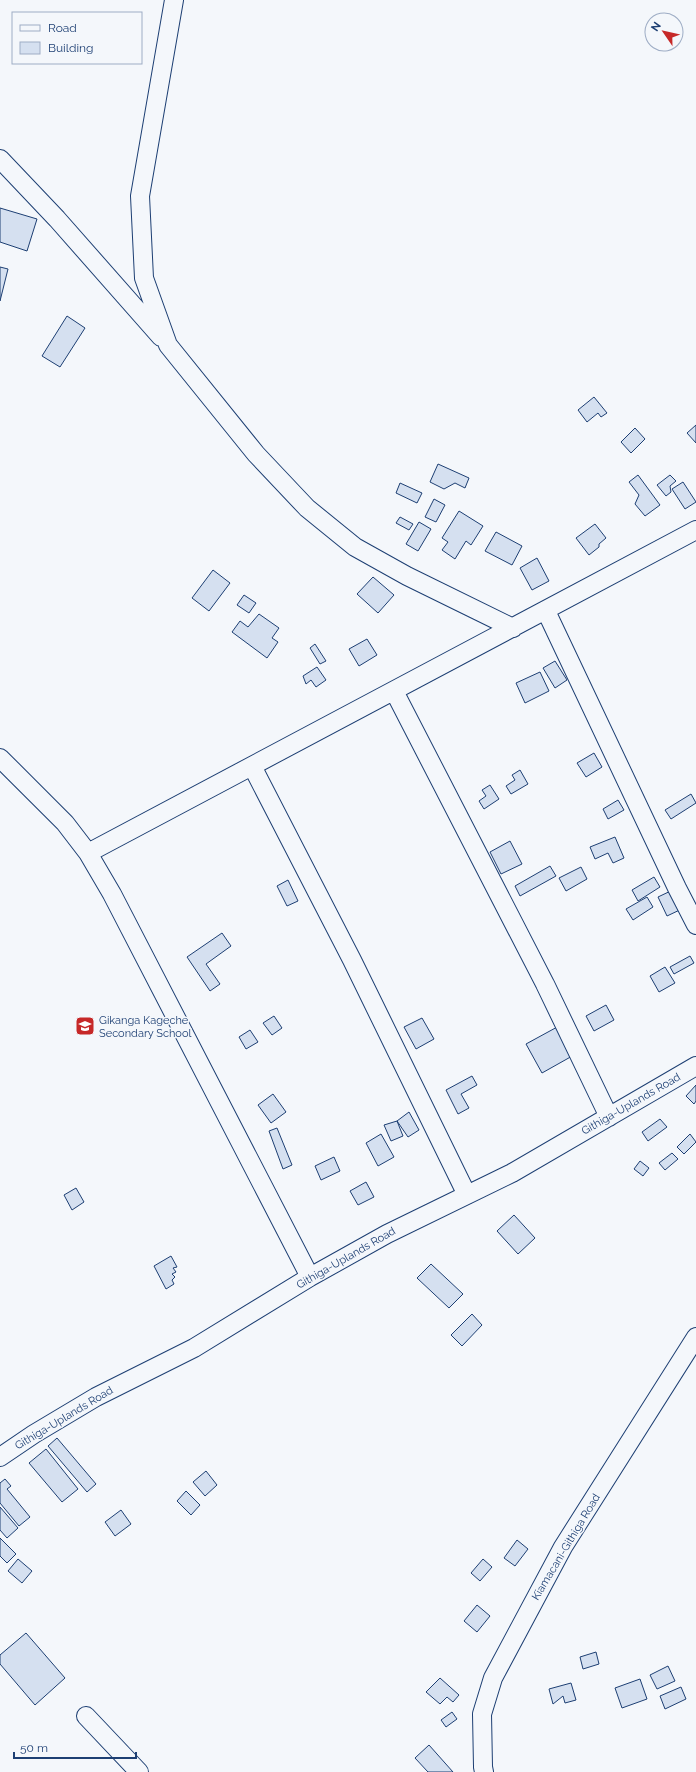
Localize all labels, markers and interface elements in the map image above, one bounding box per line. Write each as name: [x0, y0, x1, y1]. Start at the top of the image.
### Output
legend: [12, 12, 142, 64]
north arrow: [644, 12, 684, 52]
text: N: [648, 20, 664, 34]
text: Road: [48, 21, 77, 35]
text: Building: [48, 41, 94, 55]
place label: Gikanga Kageche Secondary School: [99, 1014, 191, 1040]
school or university icon: Gikanga Kageche Secondary School: [74, 1015, 96, 1037]
street label: Githiga-Uplands Road: [579, 1070, 683, 1138]
street label: Githiga-Uplands Road: [294, 1224, 398, 1292]
street label: Githiga-Uplands Road: [13, 1384, 115, 1452]
street label: Kiamacani-Githiga Road: [529, 1491, 603, 1603]
scale bar: [14, 1734, 136, 1760]
text: 50 m: [20, 1741, 48, 1755]

